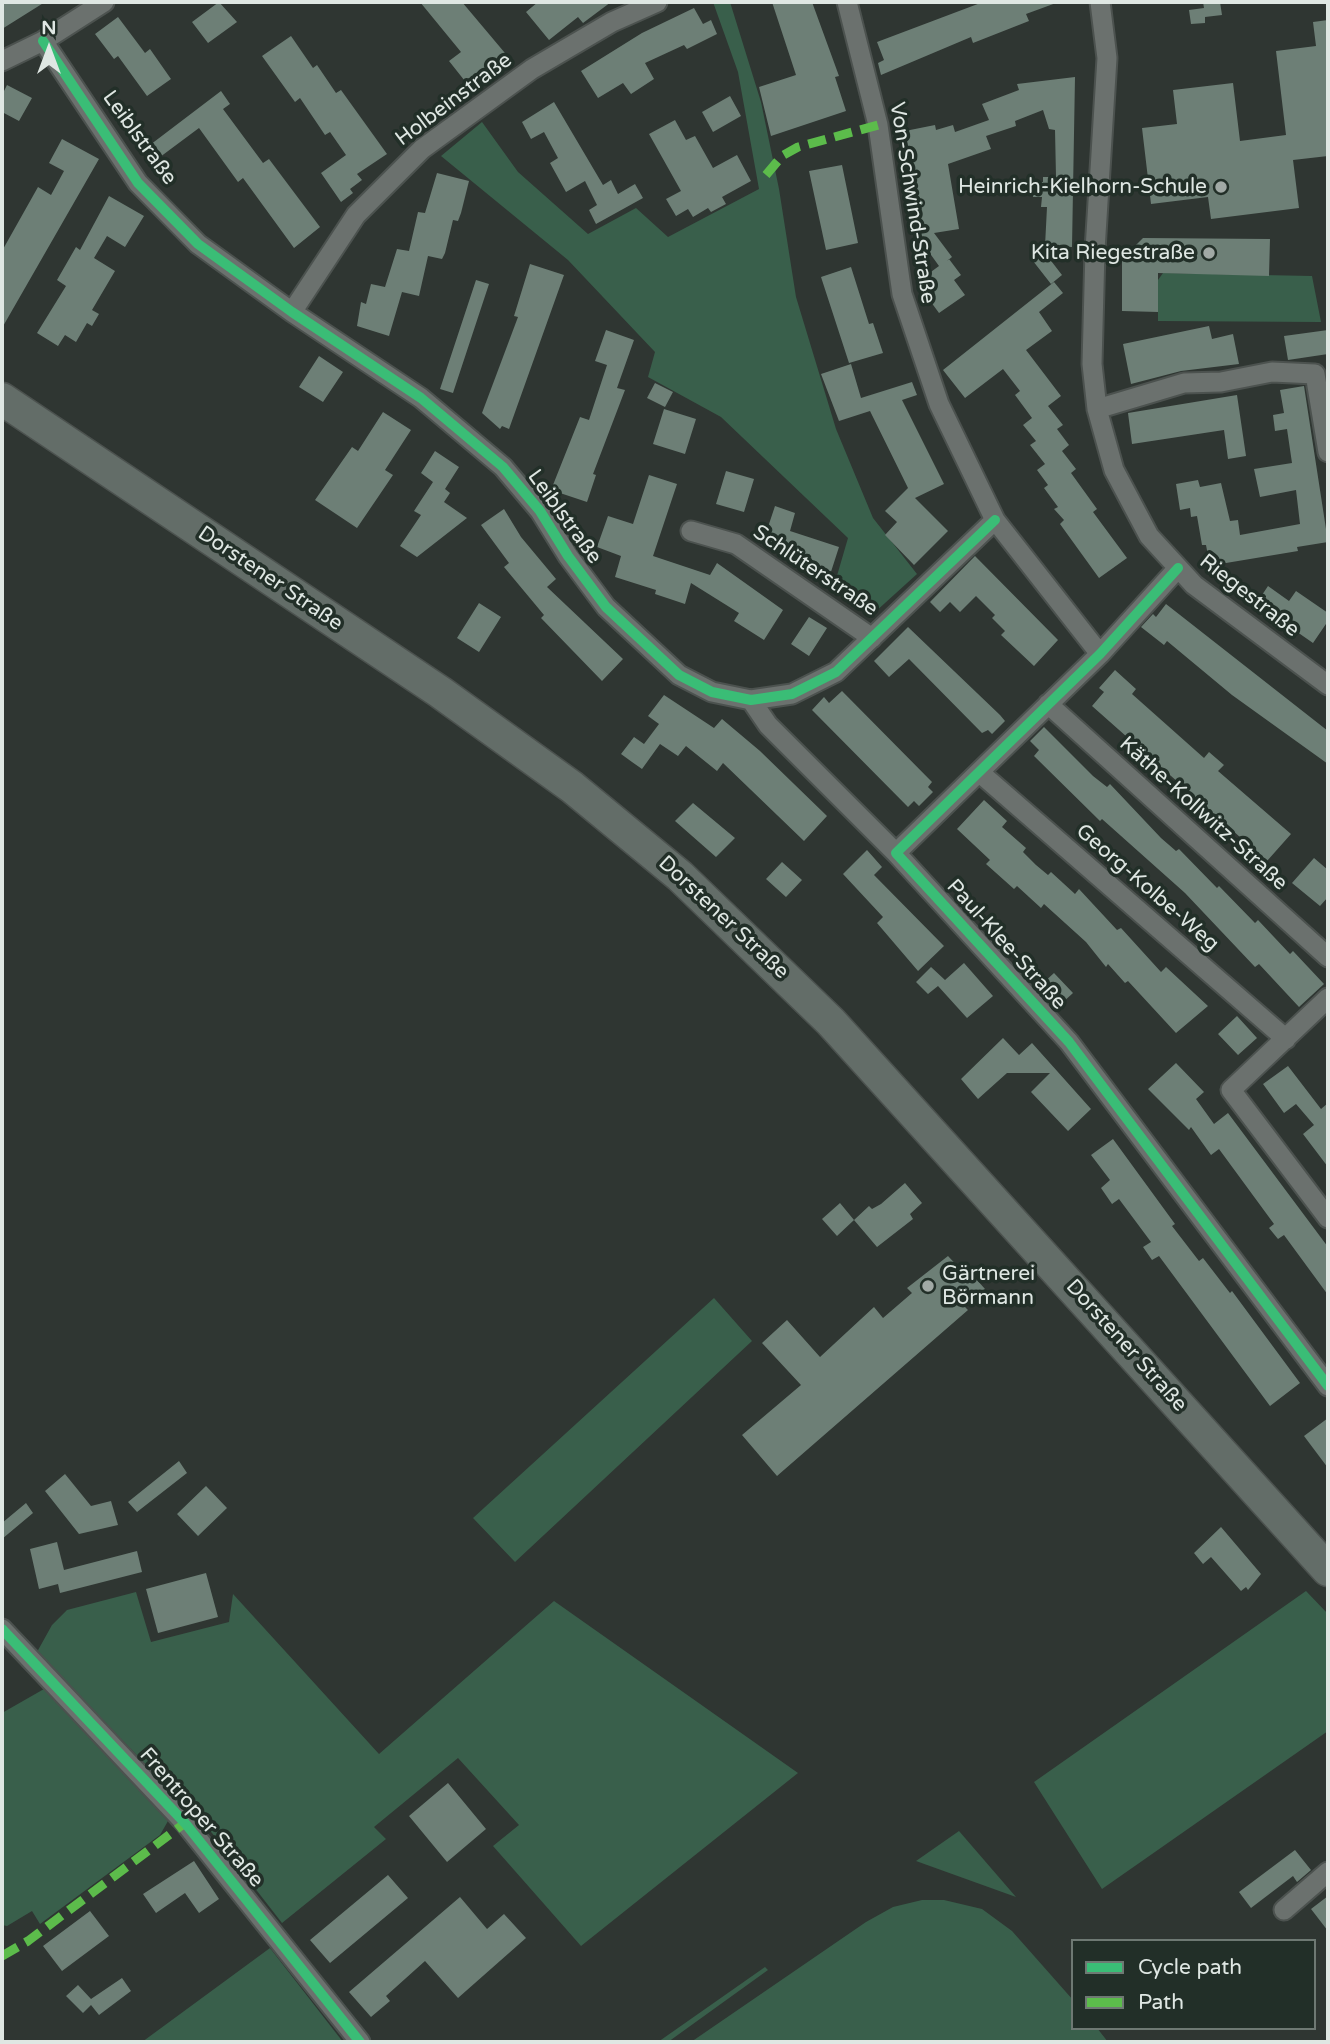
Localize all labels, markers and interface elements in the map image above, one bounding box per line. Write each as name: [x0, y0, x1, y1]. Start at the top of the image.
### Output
north arrow: [14, 14, 84, 84]
text: N: [41, 17, 57, 39]
street label: Holbeinstraße: [391, 48, 517, 152]
street label: Leiblstraße: [96, 86, 182, 190]
street label: Von-Schwind-Straße: [884, 100, 940, 306]
place label: Heinrich-Kielhorn-Schule: [958, 174, 1207, 200]
marker: Heinrich-Kielhorn-Schule: [1213, 179, 1229, 195]
place label: Kita Riegestraße: [1031, 240, 1195, 266]
marker: Kita Riegestraße: [1201, 245, 1217, 261]
street label: Leiblstraße: [521, 465, 607, 569]
street label: Schlüterstraße: [748, 520, 882, 622]
street label: Dorstener Straße: [193, 521, 347, 637]
street label: Riegestraße: [1194, 549, 1304, 643]
street label: Käthe-Kollwitz-Straße: [1114, 732, 1292, 896]
street label: Georg-Kolbe-Weg: [1070, 819, 1224, 957]
street label: Dorstener Straße: [653, 851, 793, 985]
street label: Paul-Klee-Straße: [941, 875, 1071, 1015]
place label: Gärtnerei Börmann: [942, 1261, 1035, 1311]
street label: Dorstener Straße: [1060, 1275, 1192, 1417]
marker: Gärtnerei Börmann: [920, 1278, 936, 1294]
street label: Frentroper Straße: [134, 1743, 268, 1893]
legend: [1071, 1939, 1316, 2030]
text: Cycle path: [1138, 1955, 1242, 1980]
text: Path: [1138, 1990, 1184, 2015]

